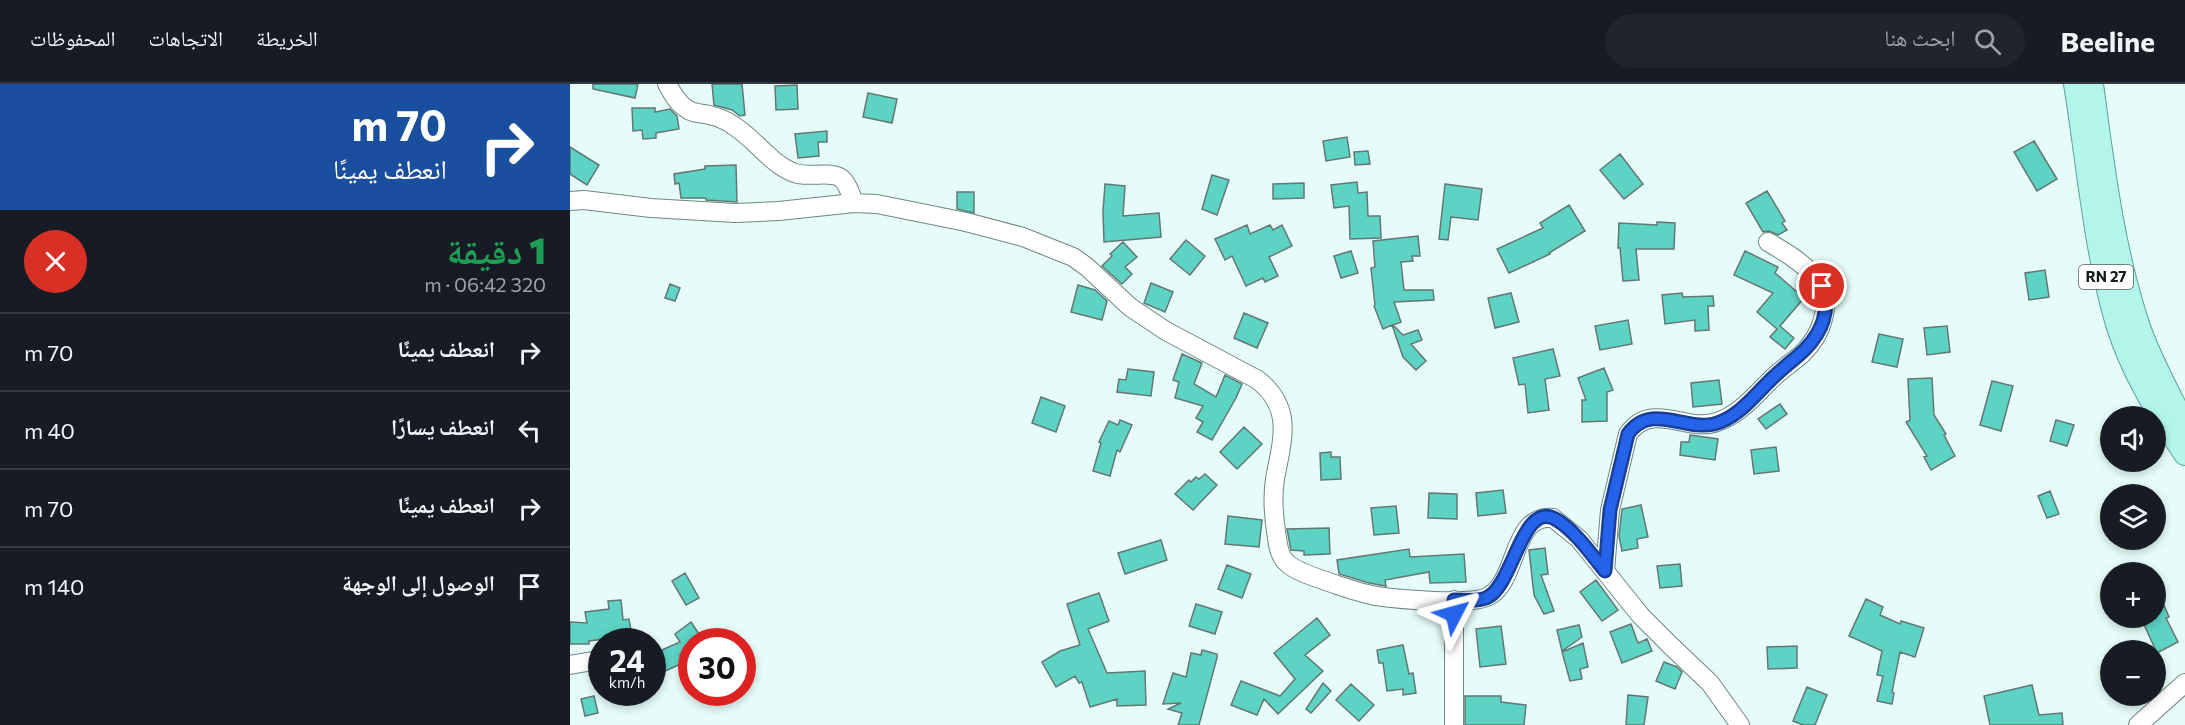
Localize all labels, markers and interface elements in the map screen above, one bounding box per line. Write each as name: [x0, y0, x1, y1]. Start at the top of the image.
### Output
search box: [1605, 14, 2025, 68]
text: ابحث هنا: [1884, 24, 1956, 51]
text: Beeline: [2061, 24, 2155, 58]
text: المحفوظات: [30, 25, 115, 50]
text: الاتجاهات: [148, 25, 223, 50]
text: الخريطة: [256, 25, 318, 50]
icon: search: [1971, 25, 2004, 58]
text: 70 m: [352, 98, 447, 150]
icon: right: [468, 108, 546, 186]
text: انعطف يمينًا: [333, 152, 447, 185]
text: 1 دقيقة: [447, 227, 546, 271]
button: close: [24, 230, 87, 293]
pin: [1796, 260, 1847, 311]
road number: RN 27: [2079, 265, 2133, 289]
icon: arrive: [1805, 269, 1838, 302]
text: 320 m · 06:42: [424, 272, 546, 296]
text: انعطف يمينًا: [397, 335, 495, 362]
icon: right: [513, 336, 546, 369]
text: 70 m: [24, 339, 73, 366]
map controls: [2100, 406, 2166, 706]
button: sound: [2100, 406, 2166, 472]
text: انعطف يسارًا: [391, 413, 495, 440]
icon: left: [513, 414, 546, 447]
text: 40 m: [24, 417, 75, 444]
button: layers: [2100, 484, 2166, 550]
text: انعطف يمينًا: [397, 491, 495, 518]
icon: right: [513, 492, 546, 525]
text: 70 m: [24, 495, 73, 522]
button: +: [2100, 562, 2166, 628]
text: الوصول إلى الوجهة: [342, 569, 495, 596]
icon: arrive: [513, 570, 546, 603]
text: 140 m: [24, 573, 84, 600]
position arrow: [1422, 582, 1486, 646]
speed limit sign: 30: [678, 628, 756, 706]
button: −: [2100, 640, 2166, 706]
text: 24: [609, 641, 645, 678]
text: km/h: [609, 673, 645, 691]

